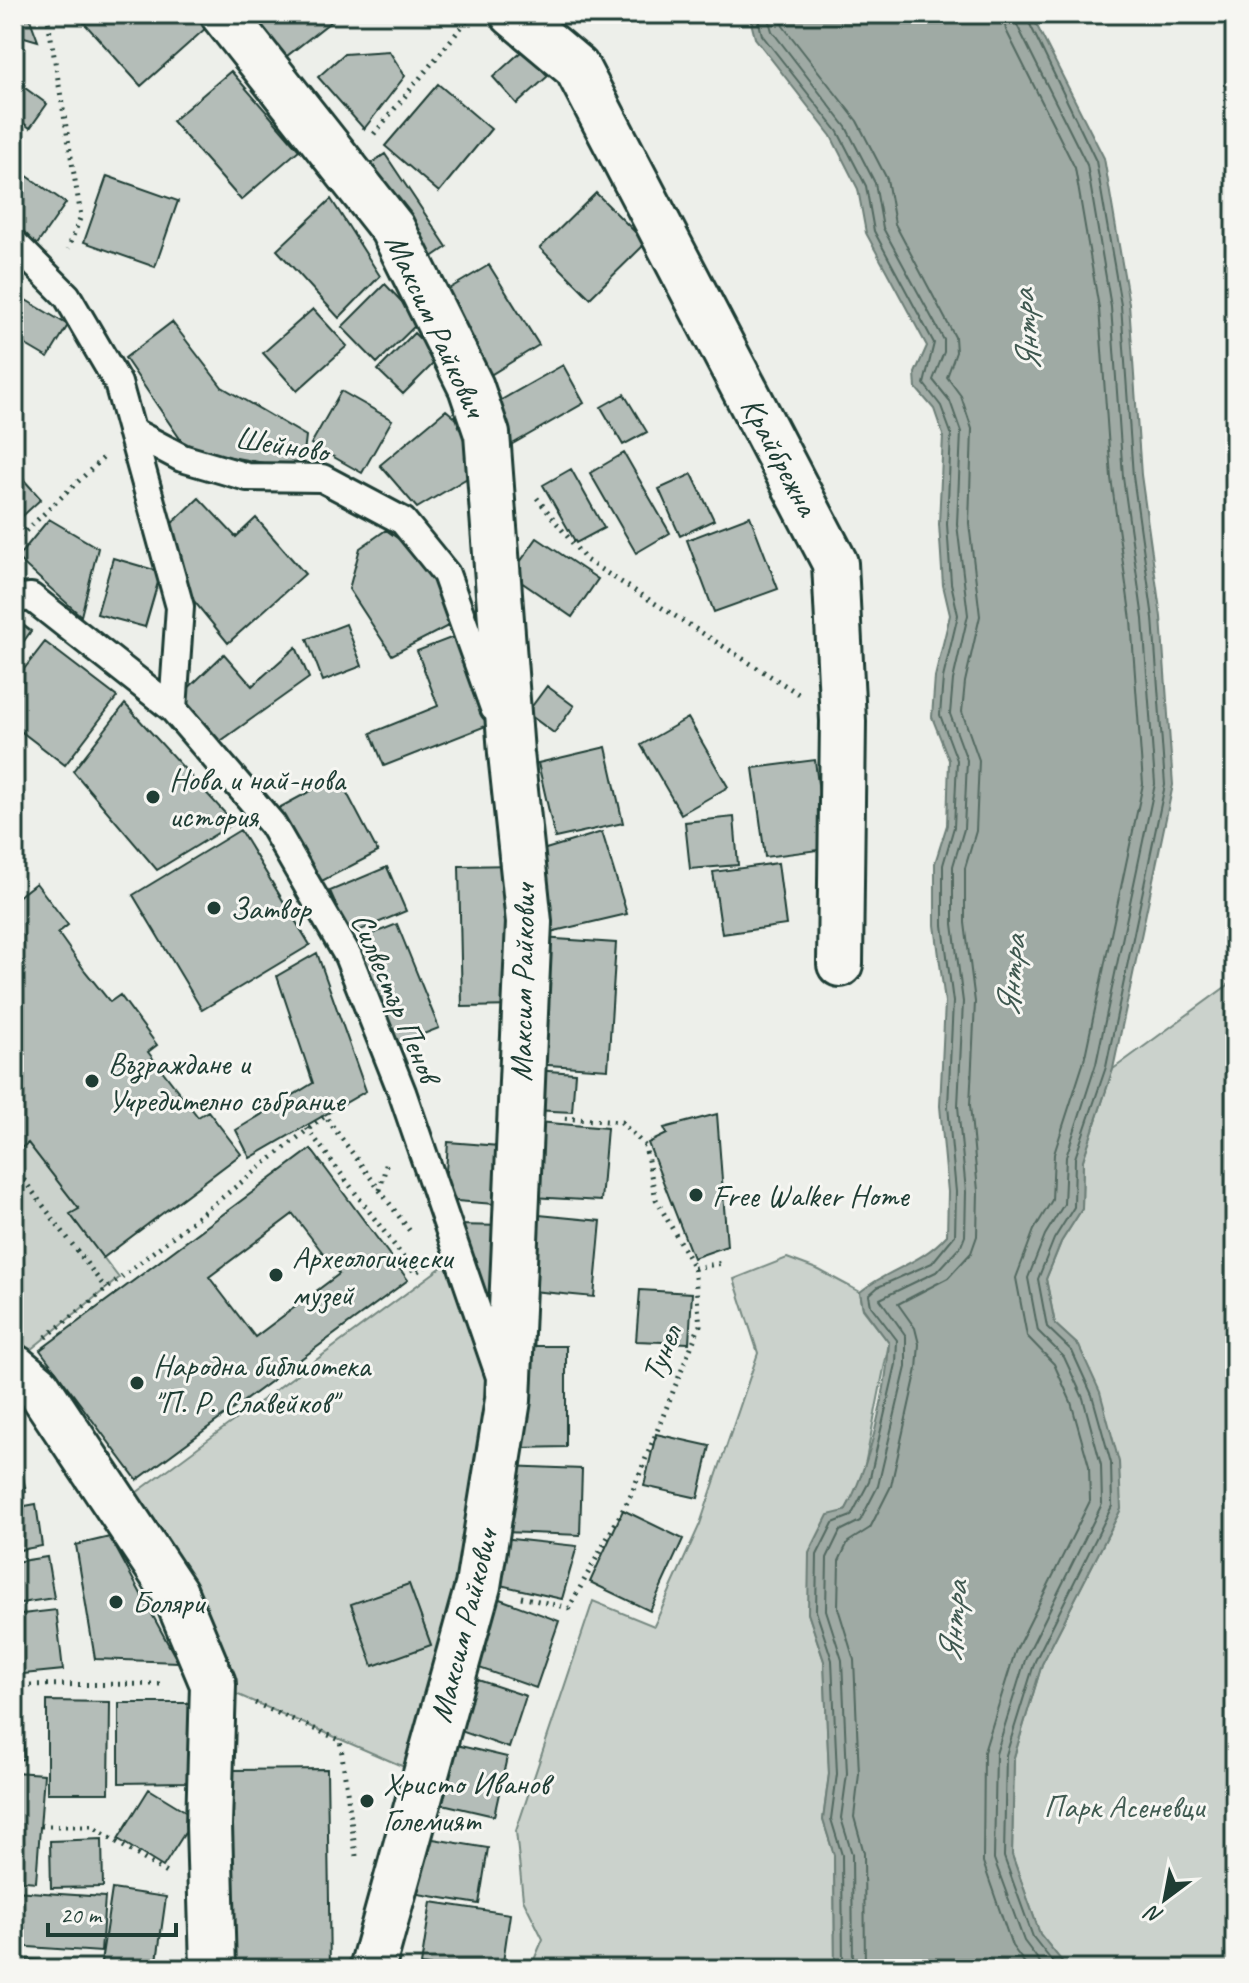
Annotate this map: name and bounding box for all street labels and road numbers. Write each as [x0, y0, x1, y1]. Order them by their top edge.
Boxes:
street label: Максим Райкович [375, 227, 497, 427]
street label: Крайбрежна [731, 390, 829, 524]
street label: Шейново [232, 417, 335, 473]
street label: Максим Райкович [500, 880, 545, 1082]
street label: Силвестър Пенов [341, 906, 452, 1094]
street label: Тунел [632, 1317, 692, 1387]
street label: Максим Райкович [420, 1522, 508, 1727]

